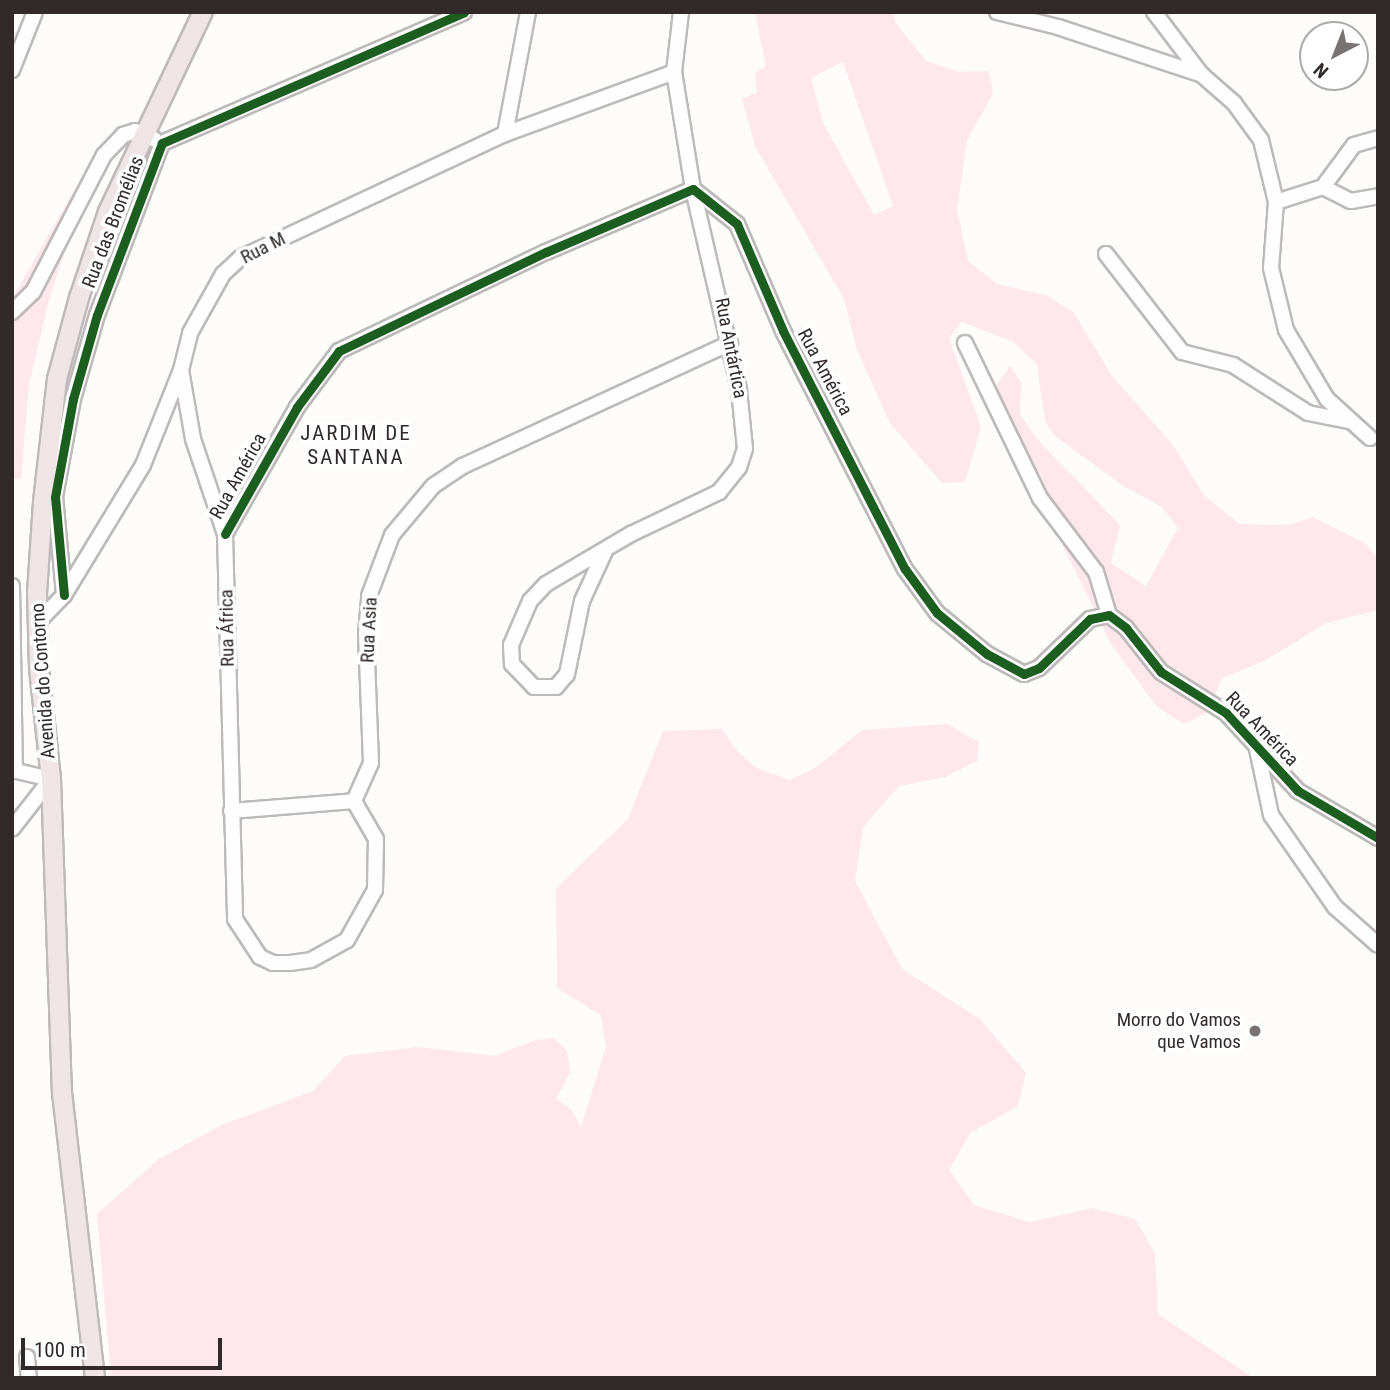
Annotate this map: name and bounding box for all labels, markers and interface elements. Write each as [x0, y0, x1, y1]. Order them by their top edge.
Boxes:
north arrow [1299, 21, 1369, 91]
text: N [1309, 58, 1333, 83]
street label: Rua das Bromélias [77, 153, 149, 291]
street label: Rua M [237, 227, 289, 269]
street label: Rua Antártica [710, 296, 752, 400]
street label: Rua América [793, 325, 857, 419]
district label: JARDIM DE SANTANA [301, 420, 411, 470]
street label: Rua América [205, 429, 271, 523]
street label: Rua África [215, 589, 239, 667]
street label: Rua Asia [356, 597, 382, 663]
street label: Avenida do Contorno [26, 602, 60, 760]
street label: Rua América [1221, 687, 1303, 771]
place label: Morro do Vamos que Vamos [1117, 1009, 1241, 1053]
marker: Morro do Vamos que Vamos [1247, 1023, 1263, 1039]
scale bar [24, 1324, 226, 1368]
text: 100 m [34, 1338, 86, 1362]

